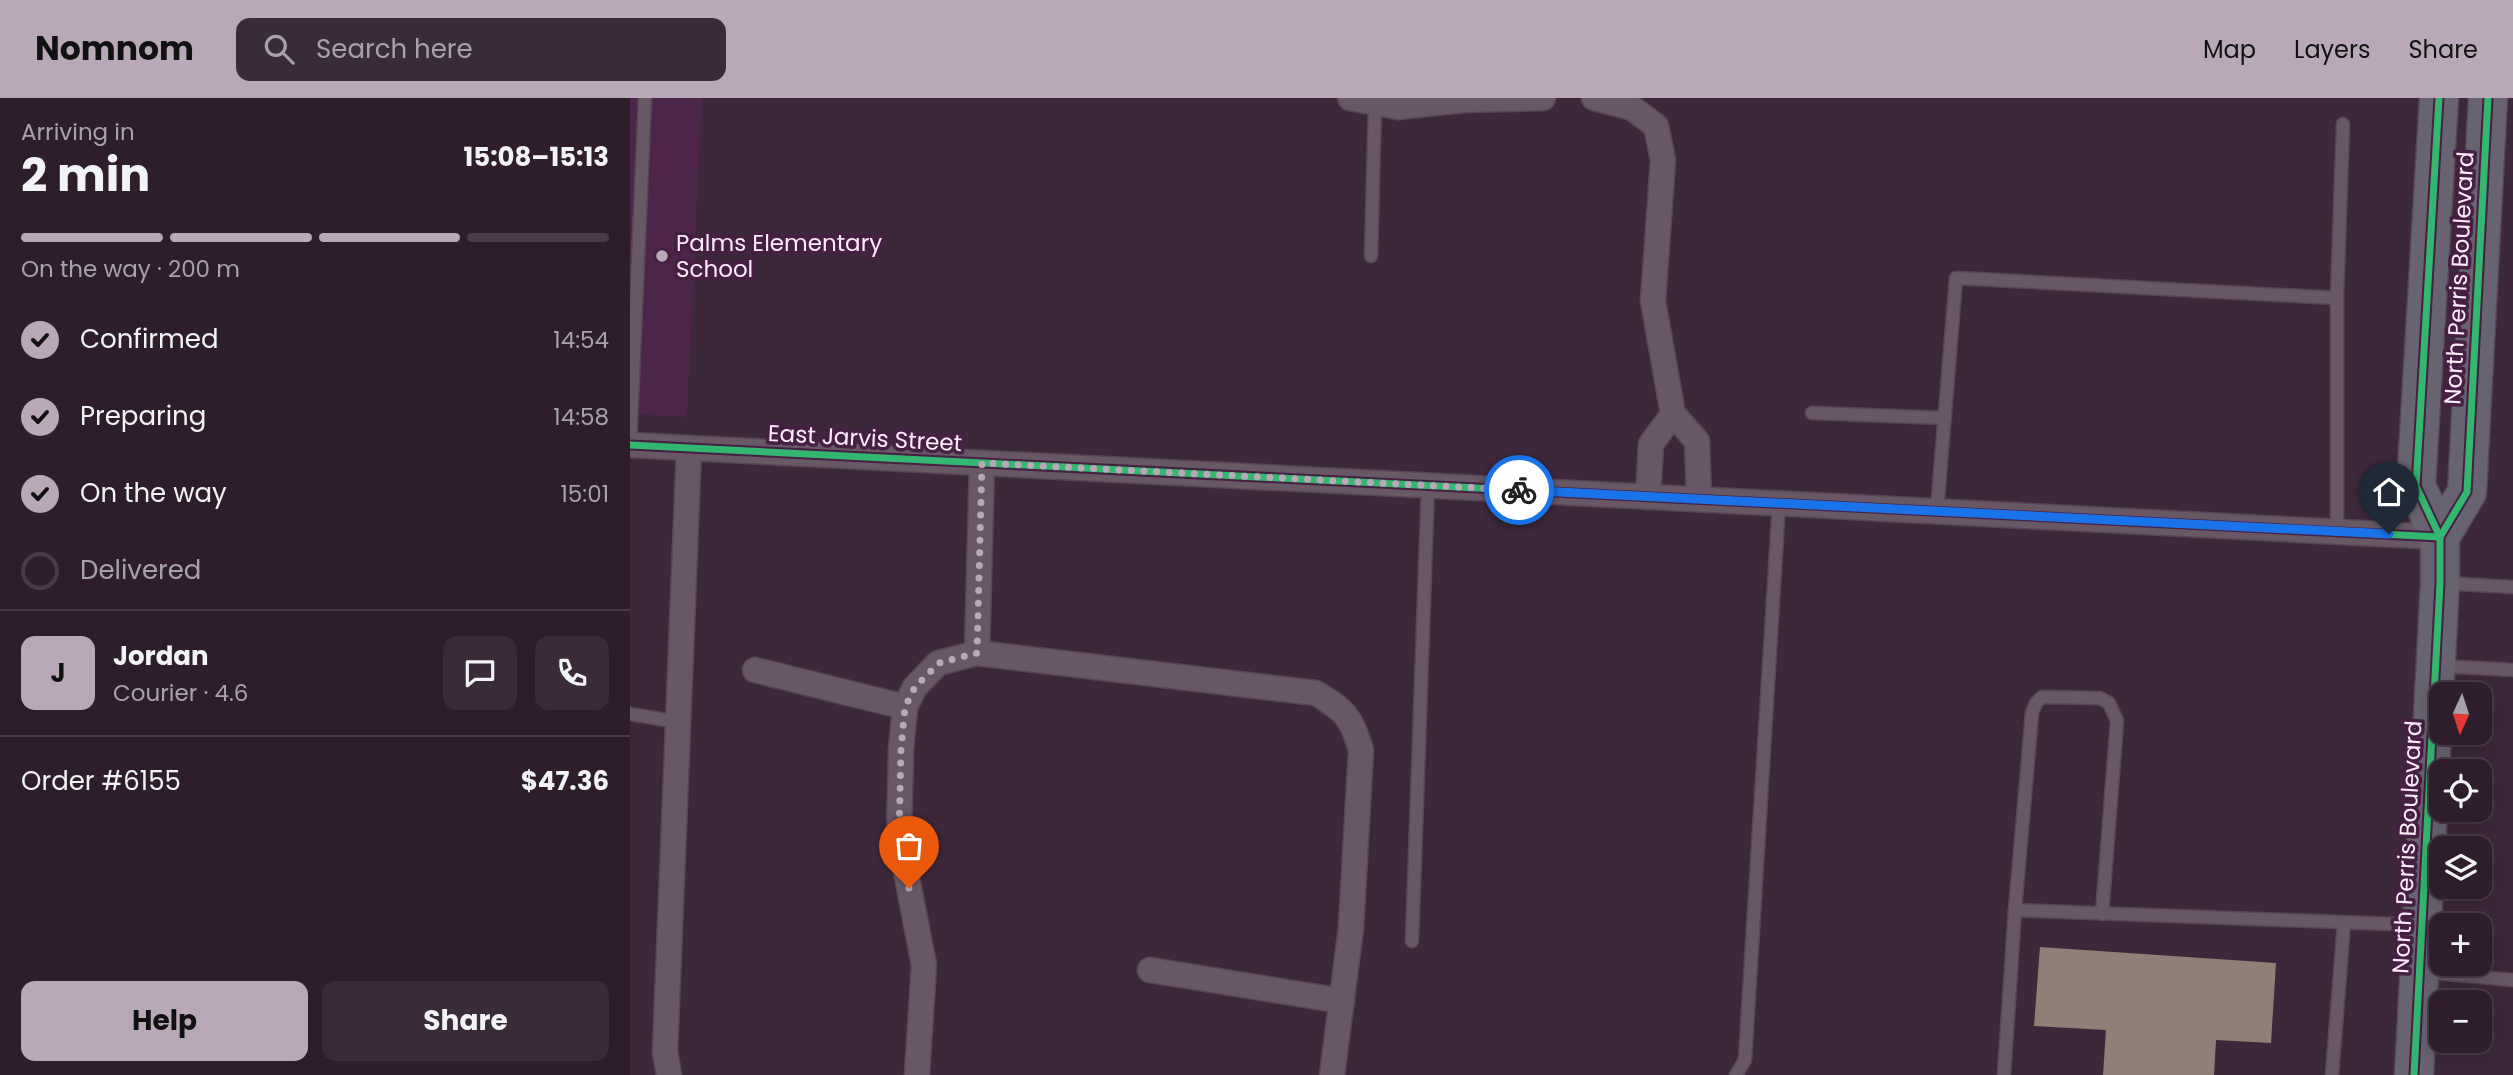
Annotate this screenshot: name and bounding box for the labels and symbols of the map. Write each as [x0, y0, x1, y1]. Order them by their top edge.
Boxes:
street label: North Perris Boulevard [2436, 151, 2482, 405]
place label: Palms Elementary School [676, 227, 882, 285]
marker: Palms Elementary School [654, 248, 670, 264]
street label: East Jarvis Street [767, 417, 963, 459]
courier [1484, 455, 1554, 525]
pin [2359, 462, 2419, 534]
north arrow [2429, 682, 2492, 746]
street label: North Perris Boulevard [2384, 720, 2430, 974]
pin [879, 816, 939, 888]

